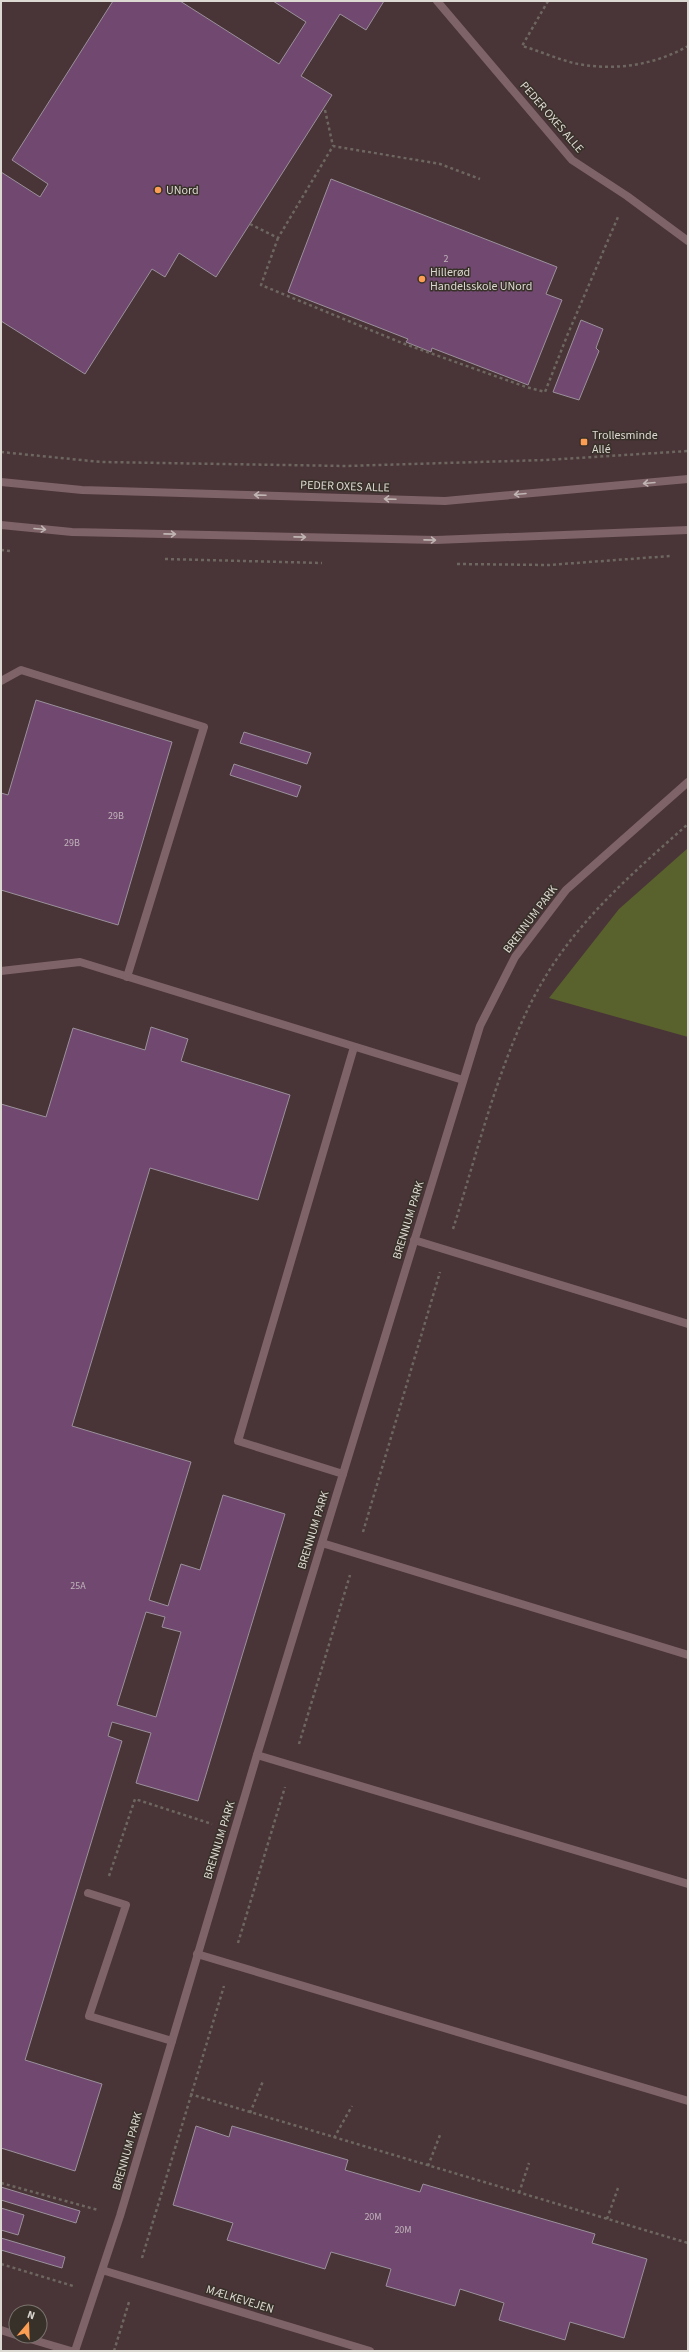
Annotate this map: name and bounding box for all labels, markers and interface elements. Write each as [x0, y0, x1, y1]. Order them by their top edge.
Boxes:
street label: PEDER OXES ALLE [516, 78, 587, 157]
place label: UNord [166, 182, 199, 199]
marker: UNord [153, 185, 163, 195]
house number: 2 [444, 252, 449, 266]
place label: Hillerød Handelsskole UNord [430, 264, 533, 295]
marker: Hillerød Handelsskole UNord [417, 274, 427, 284]
place label: Trollesminde Allé [592, 427, 658, 458]
marker: Trollesminde Allé [579, 437, 589, 447]
street label: PEDER OXES ALLE [300, 476, 390, 497]
one-way arrow [643, 479, 656, 486]
one-way arrow [514, 490, 527, 498]
one-way arrow [254, 491, 267, 499]
one-way arrow [384, 495, 397, 503]
one-way arrow [33, 525, 46, 532]
one-way arrow [163, 530, 176, 538]
one-way arrow [293, 533, 306, 541]
one-way arrow [423, 536, 436, 544]
house number: 29B [108, 809, 124, 823]
house number: 29B [64, 836, 80, 850]
street label: BRENNUM PARK [499, 882, 562, 957]
street label: BRENNUM PARK [388, 1179, 428, 1261]
street label: BRENNUM PARK [293, 1489, 333, 1571]
house number: 25A [70, 1579, 86, 1593]
street label: BRENNUM PARK [199, 1799, 239, 1881]
street label: BRENNUM PARK [108, 2110, 147, 2192]
house number: 20M [364, 2210, 382, 2224]
house number: 20M [394, 2223, 412, 2237]
street label: MÆLKEVEJEN [204, 2281, 276, 2318]
north arrow [8, 2304, 48, 2344]
text: N [25, 2307, 37, 2323]

